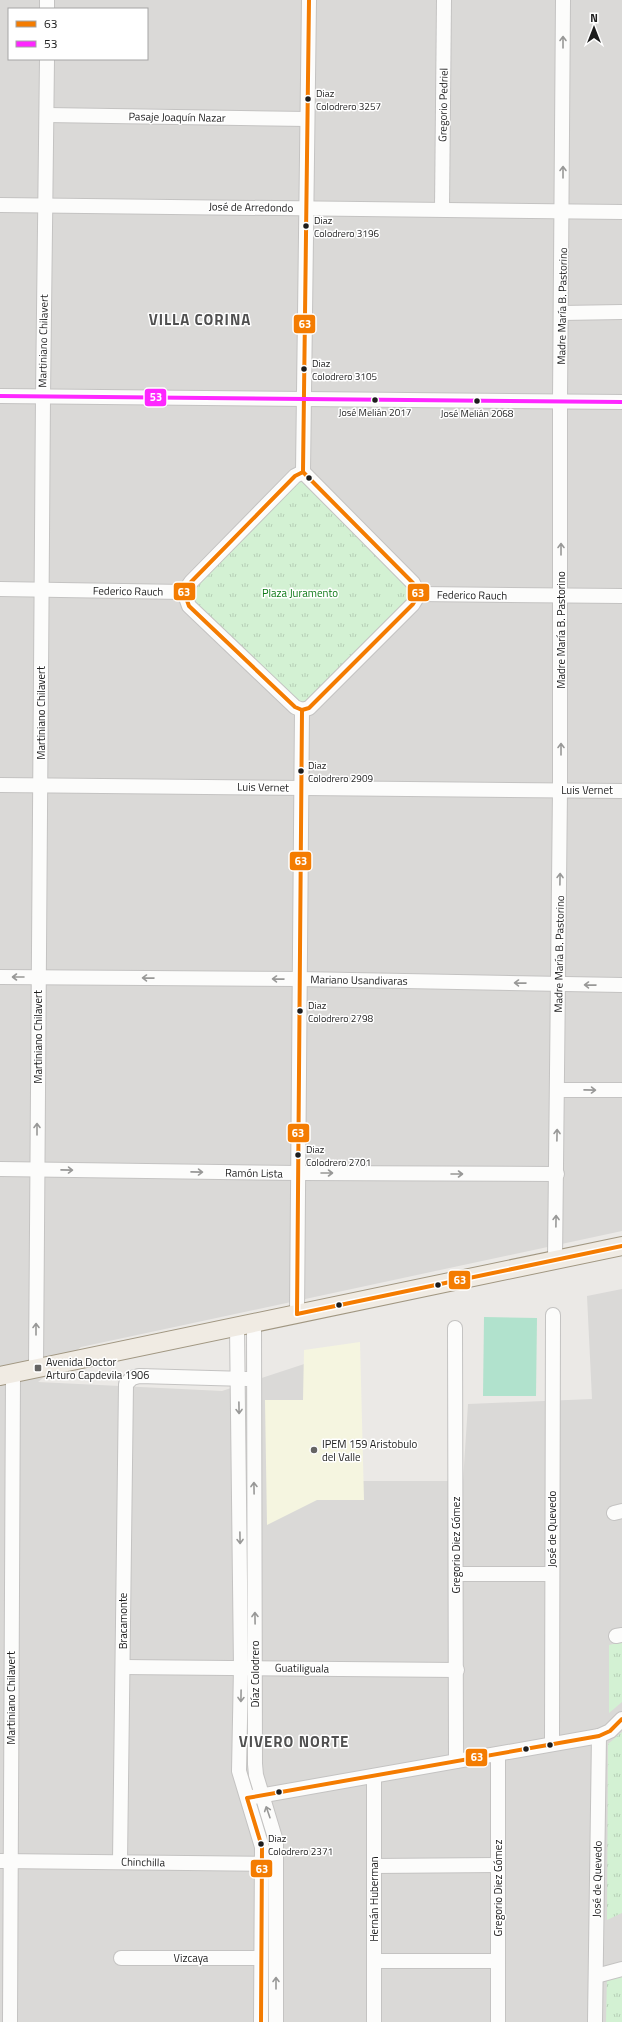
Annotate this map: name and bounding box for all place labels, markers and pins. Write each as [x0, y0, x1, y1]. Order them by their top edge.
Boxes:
place label: Diaz Colodrero 3257 [316, 86, 381, 114]
marker: Diaz Colodrero 3257 [303, 94, 313, 104]
place label: Diaz Colodrero 3196 [314, 213, 380, 241]
marker: Diaz Colodrero 3196 [301, 221, 311, 231]
place label: Diaz Colodrero 3105 [312, 356, 378, 384]
marker: Diaz Colodrero 3105 [299, 364, 309, 374]
marker: José Melián 2017 [370, 395, 380, 405]
marker: José Melián 2068 [472, 396, 482, 406]
place label: José Melián 2017 [339, 405, 411, 420]
place label: José Melián 2068 [441, 406, 514, 421]
unlabelled marker [304, 473, 314, 483]
place label: Diaz Colodrero 2909 [308, 758, 374, 786]
marker: Diaz Colodrero 2909 [296, 766, 306, 776]
place label: Diaz Colodrero 2798 [308, 998, 374, 1026]
marker: Diaz Colodrero 2798 [295, 1006, 305, 1016]
place label: Diaz Colodrero 2701 [306, 1142, 371, 1170]
marker: Diaz Colodrero 2701 [293, 1150, 303, 1160]
unlabelled marker [433, 1280, 443, 1290]
unlabelled marker [334, 1300, 344, 1310]
place label: Avenida Doctor Arturo Capdevila 1906 [46, 1354, 149, 1383]
marker: Avenida Doctor Arturo Capdevila 1906 [33, 1363, 43, 1373]
place label: IPEM 159 Aristobulo del Valle [322, 1436, 418, 1465]
marker: IPEM 159 Aristobulo del Valle [309, 1445, 319, 1455]
unlabelled marker [545, 1740, 555, 1750]
unlabelled marker [521, 1744, 531, 1754]
unlabelled marker [274, 1787, 284, 1797]
place label: Diaz Colodrero 2371 [268, 1831, 333, 1859]
marker: Diaz Colodrero 2371 [256, 1839, 266, 1849]

